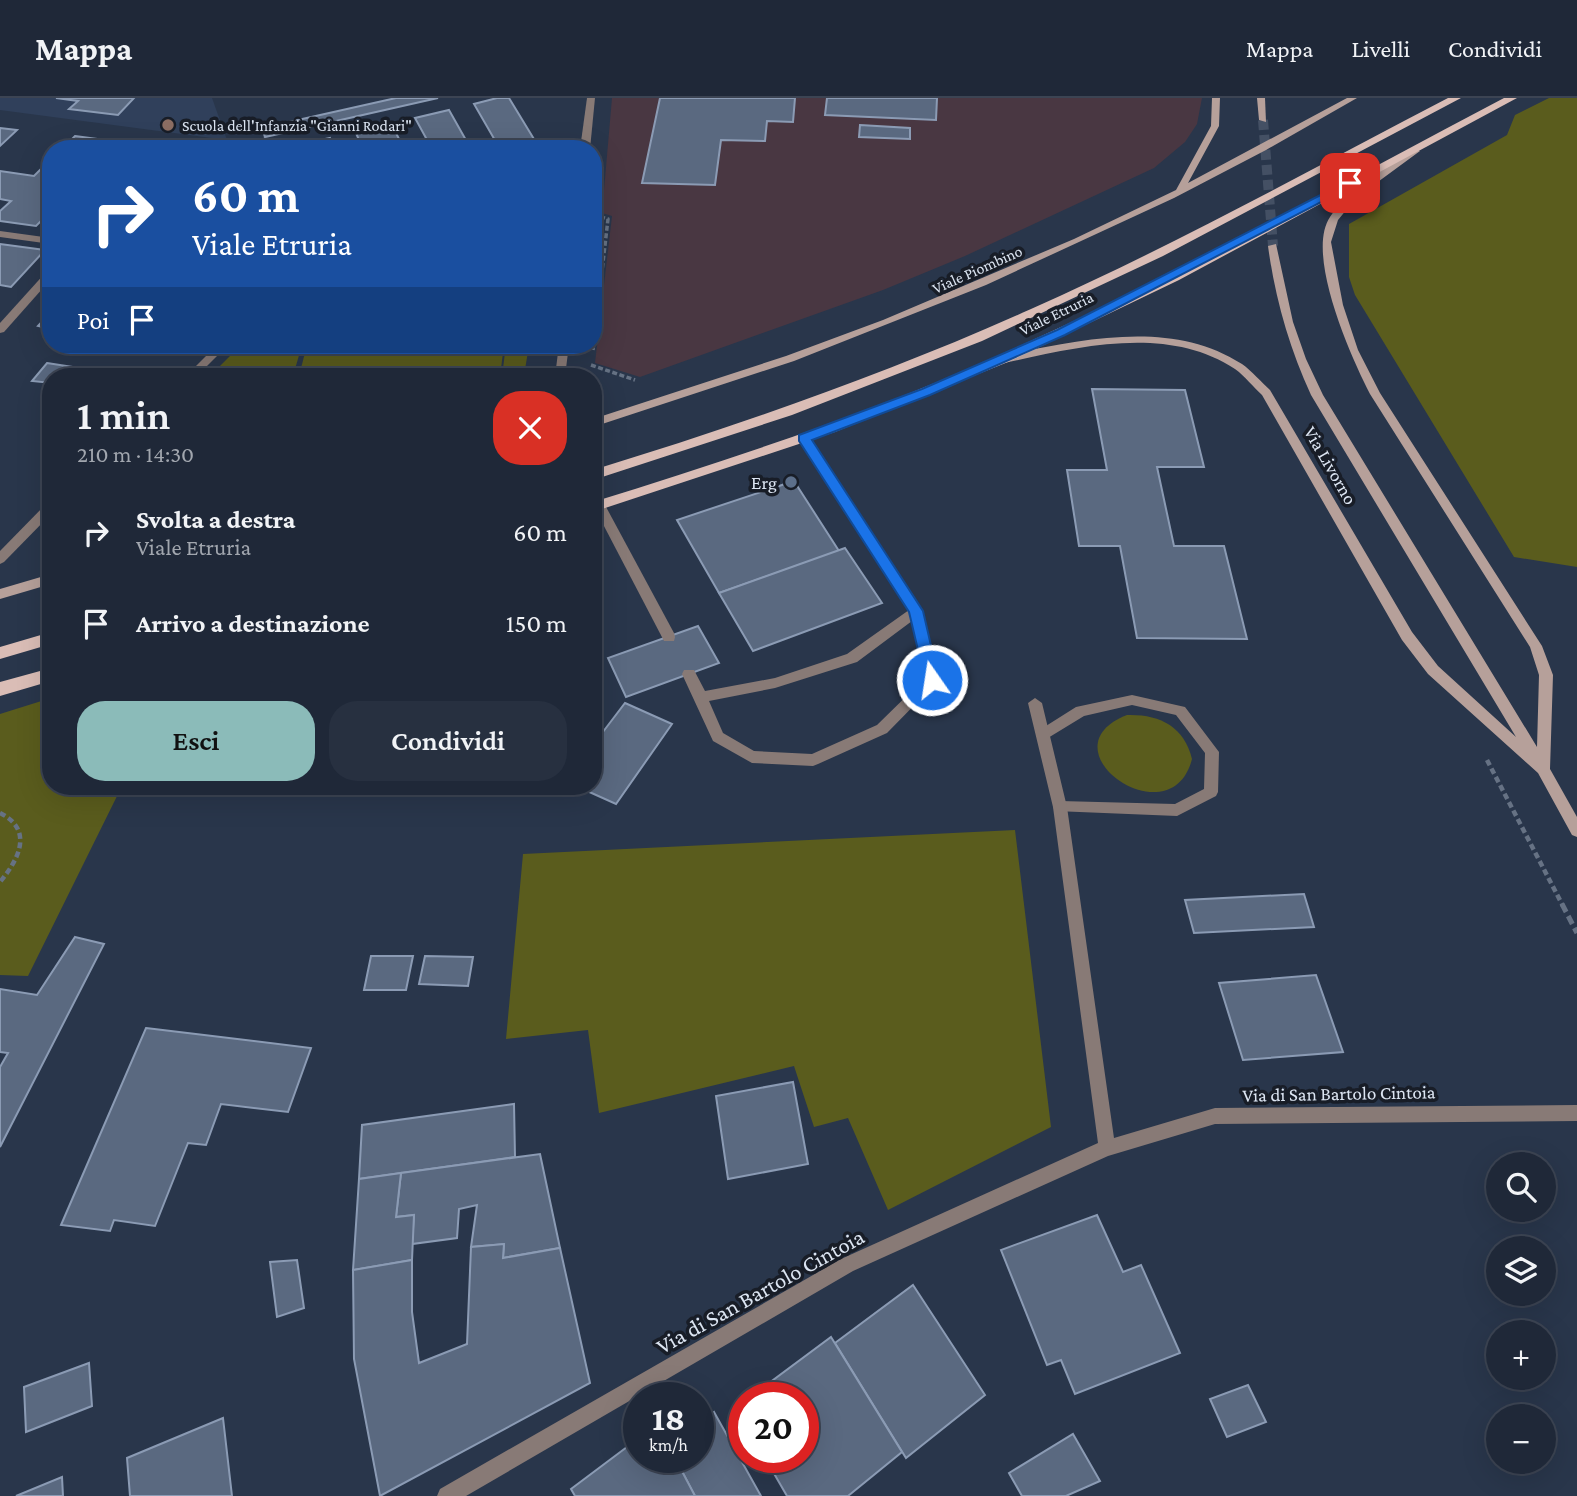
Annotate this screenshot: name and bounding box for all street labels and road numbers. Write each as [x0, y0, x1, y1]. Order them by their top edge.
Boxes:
street label: Viale Piombino [930, 242, 1025, 297]
street label: Viale Etruria [1017, 288, 1096, 339]
street label: Via Livorno [1300, 422, 1361, 508]
street label: Via di San Bartolo Cintoia [1242, 1081, 1436, 1106]
street label: Via di San Bartolo Cintoia [651, 1223, 869, 1359]

